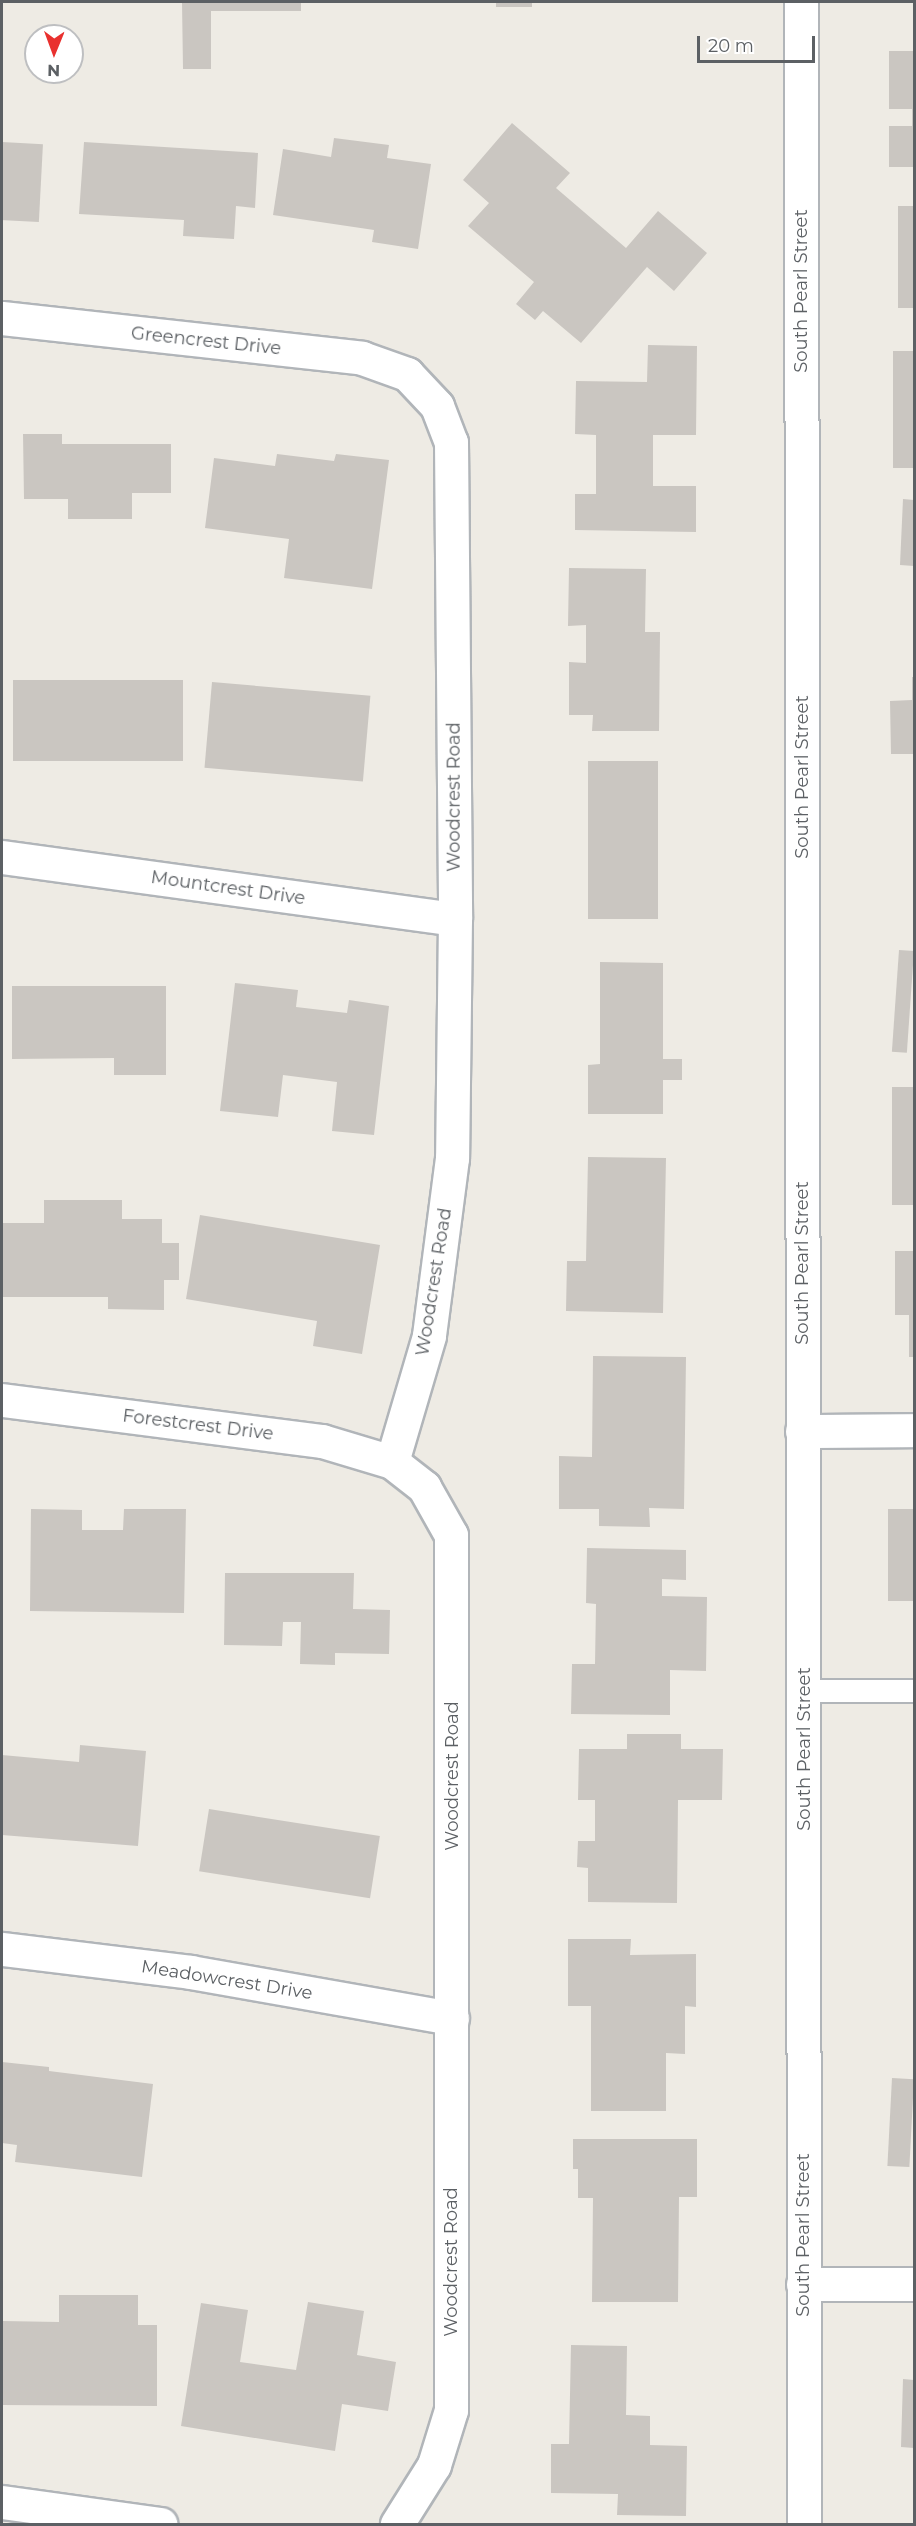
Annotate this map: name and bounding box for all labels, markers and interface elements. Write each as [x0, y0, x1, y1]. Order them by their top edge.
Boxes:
north arrow [24, 24, 84, 84]
scale bar [700, 24, 818, 62]
text: 20 m [708, 35, 754, 57]
text: N [47, 61, 60, 80]
street label: South Pearl Street [790, 209, 812, 373]
street label: Greencrest Drive [130, 322, 282, 360]
street label: South Pearl Street [791, 695, 813, 859]
street label: Woodcrest Road [443, 722, 465, 872]
street label: Mountcrest Drive [149, 866, 307, 910]
street label: South Pearl Street [791, 1181, 813, 1345]
street label: Woodcrest Road [412, 1206, 456, 1358]
street label: Forestcrest Drive [121, 1405, 275, 1445]
street label: South Pearl Street [793, 1667, 815, 1831]
street label: Woodcrest Road [441, 1701, 463, 1851]
street label: Meadowcrest Drive [140, 1956, 314, 2004]
street label: South Pearl Street [792, 2153, 814, 2317]
street label: Woodcrest Road [440, 2187, 462, 2337]

